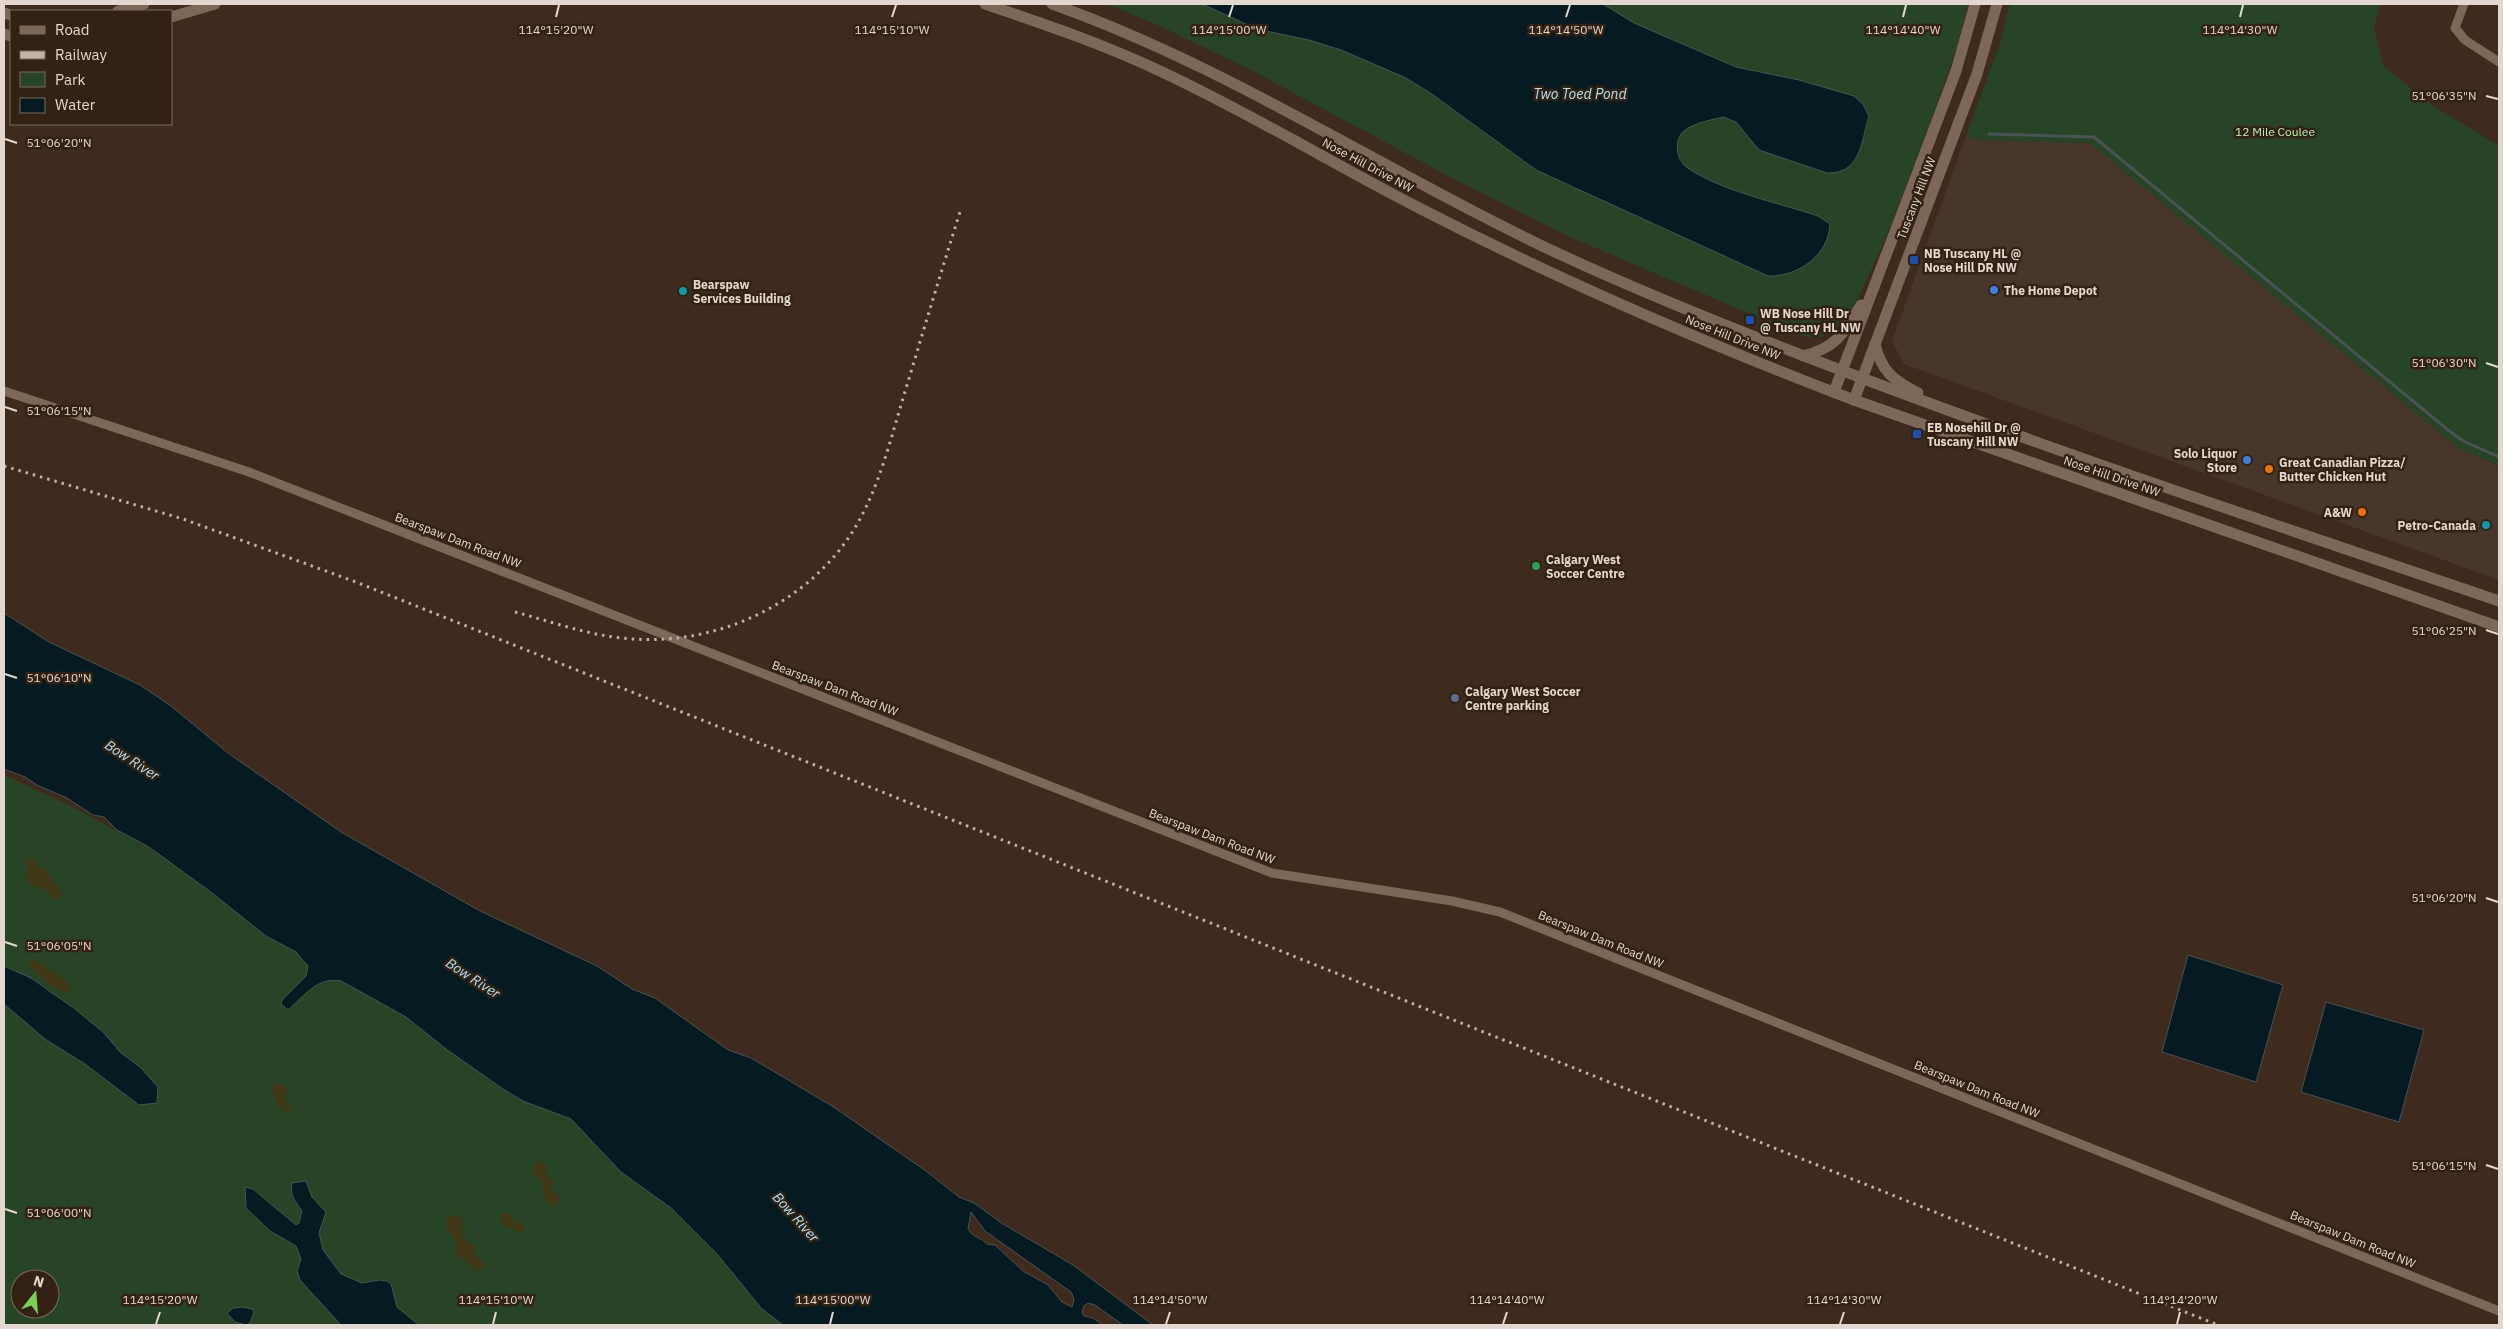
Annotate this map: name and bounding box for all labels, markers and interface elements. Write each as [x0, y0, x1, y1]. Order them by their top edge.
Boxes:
legend [10, 10, 172, 125]
text: Road [55, 20, 90, 39]
text: 114°15'20"W [519, 22, 594, 37]
text: 114°15'10"W [855, 22, 930, 37]
text: 114°15'00"W [1192, 22, 1267, 37]
text: 114°14'50"W [1529, 22, 1604, 37]
text: 114°14'40"W [1866, 22, 1941, 37]
text: 114°14'30"W [2203, 22, 2278, 37]
text: Railway [55, 45, 108, 64]
text: Park [55, 70, 85, 89]
water label: Two Toed Pond [1533, 85, 1628, 103]
text: 51°06'35"N [2411, 88, 2477, 103]
text: Water [55, 95, 96, 114]
park label: 12 Mile Coulee [2235, 124, 2315, 139]
text: 51°06'20"N [26, 135, 92, 150]
street label: Nose Hill Drive NW [1320, 135, 1416, 195]
street label: Tuscany Hill NW [1893, 154, 1939, 241]
place label: NB Tuscany HL @ Nose Hill DR NW [1924, 246, 2021, 275]
marker: NB Tuscany HL @ Nose Hill DR NW [1908, 254, 1920, 266]
place label: Bearspaw Services Building [693, 277, 791, 306]
place label: The Home Depot [2004, 283, 2098, 298]
marker: The Home Depot [1988, 284, 2000, 296]
marker: Bearspaw Services Building [677, 285, 689, 297]
place label: WB Nose Hill Dr @ Tuscany HL NW [1760, 306, 1861, 335]
street label: Nose Hill Drive NW [1683, 311, 1783, 363]
marker: WB Nose Hill Dr @ Tuscany HL NW [1744, 314, 1756, 326]
text: 51°06'30"N [2411, 355, 2477, 370]
text: 51°06'15"N [26, 403, 92, 418]
place label: EB Nosehill Dr @ Tuscany Hill NW [1927, 420, 2021, 449]
marker: EB Nosehill Dr @ Tuscany Hill NW [1911, 428, 1923, 440]
place label: Solo Liquor Store [2174, 446, 2237, 475]
street label: Nose Hill Drive NW [2062, 452, 2163, 500]
marker: Solo Liquor Store [2241, 454, 2253, 466]
place label: Great Canadian Pizza/ Butter Chicken Hut [2279, 455, 2406, 484]
marker: Great Canadian Pizza/ Butter Chicken Hut [2263, 463, 2275, 475]
place label: A&W [2324, 505, 2352, 520]
marker: A&W [2356, 506, 2368, 518]
street label: Bearspaw Dam Road NW [393, 509, 523, 571]
place label: Petro-Canada [2398, 518, 2476, 533]
marker: Petro-Canada [2480, 519, 2492, 531]
place label: Calgary West Soccer Centre [1546, 552, 1625, 581]
marker: Calgary West Soccer Centre [1530, 560, 1542, 572]
text: 51°06'25"N [2411, 623, 2477, 638]
street label: Bearspaw Dam Road NW [770, 657, 900, 719]
text: 51°06'10"N [26, 670, 92, 685]
place label: Calgary West Soccer Centre parking [1465, 684, 1581, 713]
marker: Calgary West Soccer Centre parking [1449, 692, 1461, 704]
water label: Bow River [101, 736, 163, 785]
street label: Bearspaw Dam Road NW [1147, 805, 1277, 867]
text: 51°06'20"N [2411, 890, 2477, 905]
street label: Bearspaw Dam Road NW [1536, 907, 1666, 971]
text: 51°06'05"N [26, 938, 92, 953]
water label: Bow River [442, 954, 504, 1003]
street label: Bearspaw Dam Road NW [1912, 1057, 2042, 1121]
text: 51°06'15"N [2411, 1158, 2477, 1173]
water label: Bow River [769, 1188, 824, 1246]
text: 51°06'00"N [26, 1205, 92, 1220]
street label: Bearspaw Dam Road NW [2288, 1207, 2418, 1271]
north arrow [10, 1269, 60, 1319]
text: N [31, 1271, 46, 1292]
text: 114°15'20"W [123, 1292, 198, 1307]
text: 114°15'10"W [459, 1292, 534, 1307]
text: 114°15'00"W [796, 1292, 871, 1307]
text: 114°14'50"W [1133, 1292, 1208, 1307]
text: 114°14'40"W [1470, 1292, 1545, 1307]
text: 114°14'30"W [1807, 1292, 1882, 1307]
text: 114°14'20"W [2143, 1292, 2218, 1307]

